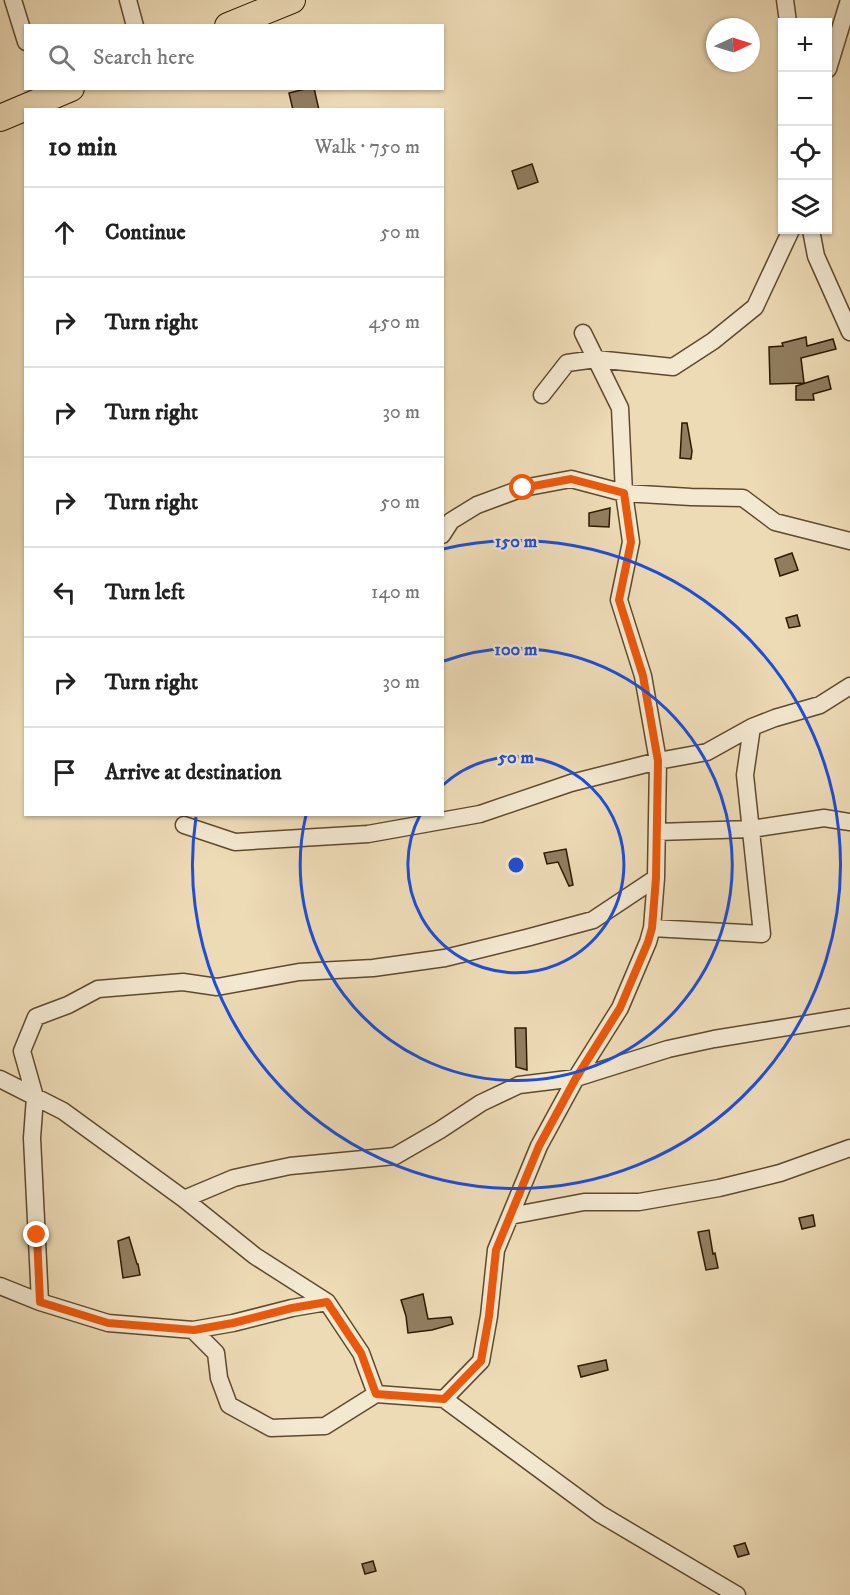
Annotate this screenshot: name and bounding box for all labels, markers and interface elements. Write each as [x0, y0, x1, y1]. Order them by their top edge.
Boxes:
north arrow [706, 18, 760, 72]
map controls [778, 18, 832, 234]
button: + [778, 18, 832, 72]
search box [24, 24, 444, 90]
icon: search [45, 41, 78, 74]
text: Search here [93, 44, 195, 71]
button: − [778, 72, 832, 126]
button: locate [778, 126, 832, 180]
text: 10 min [48, 131, 117, 164]
text: Walk · 750 m [315, 135, 420, 160]
button: layers [778, 180, 832, 234]
icon: ahead [48, 216, 81, 249]
text: Continue [105, 219, 186, 246]
text: 50 m [380, 220, 420, 245]
icon: right [48, 306, 81, 339]
text: Turn right [105, 309, 198, 336]
text: 450 m [369, 310, 420, 335]
icon: right [48, 396, 81, 429]
text: Turn right [105, 399, 198, 426]
text: 30 m [382, 400, 420, 425]
route start [509, 474, 535, 500]
icon: right [48, 486, 81, 519]
text: Turn right [105, 489, 198, 516]
text: 50 m [380, 490, 420, 515]
text: 150 m [495, 531, 538, 553]
icon: left [48, 576, 81, 609]
text: Turn left [105, 579, 185, 606]
text: 140 m [371, 580, 420, 605]
text: 100 m [494, 639, 538, 661]
icon: right [48, 666, 81, 699]
text: Turn right [105, 669, 198, 696]
text: 30 m [382, 670, 420, 695]
text: 50 m [497, 747, 534, 769]
icon: arrive [48, 756, 81, 789]
text: Arrive at destination [105, 759, 282, 786]
centre of rings [506, 855, 526, 875]
route end [23, 1221, 49, 1247]

